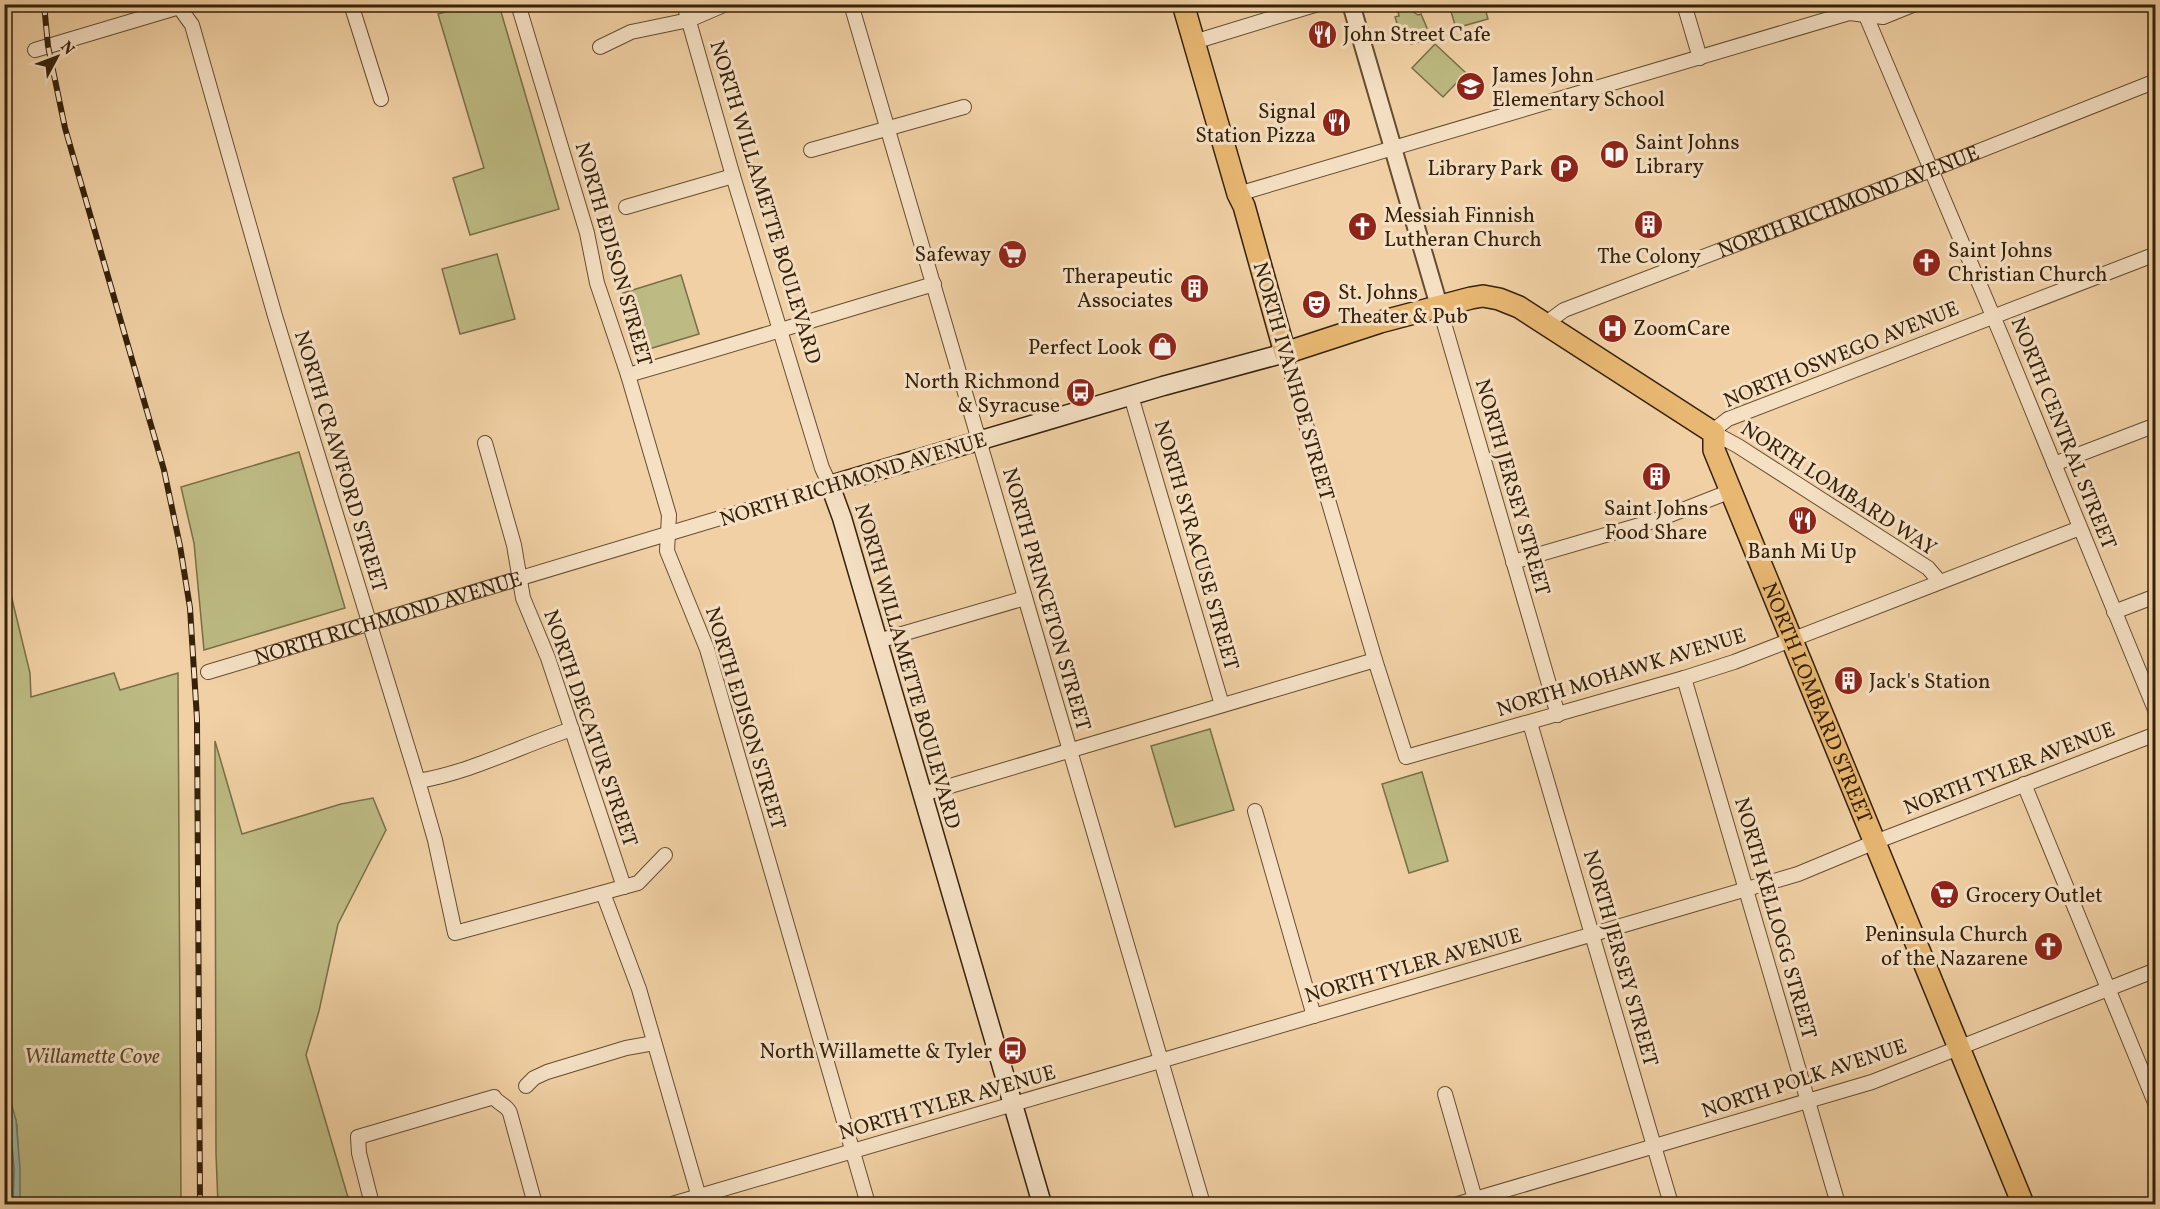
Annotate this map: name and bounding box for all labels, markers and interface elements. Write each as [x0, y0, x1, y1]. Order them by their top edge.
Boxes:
restaurant icon: John Street Cafe [1306, 18, 1338, 50]
place label: John Street Cafe [1343, 21, 1491, 50]
north arrow [27, 27, 87, 87]
text: N [55, 37, 79, 60]
street label: NORTH WILLAMETTE BOULEVARD [701, 37, 828, 368]
place label: James John Elementary School [1492, 62, 1665, 115]
school or university icon: James John Elementary School [1455, 71, 1487, 103]
place label: Signal Station Pizza [1195, 98, 1316, 151]
restaurant icon: Signal Station Pizza [1321, 107, 1353, 139]
place label: Saint Johns Library [1635, 129, 1739, 182]
library icon: Saint Johns Library [1598, 138, 1630, 170]
street label: NORTH EDISON STREET [567, 139, 658, 370]
street label: NORTH RICHMOND AVENUE [1714, 139, 1984, 266]
parking icon: Library Park [1548, 152, 1580, 184]
place label: Library Park [1428, 155, 1544, 184]
place label: Messiah Finnish Lutheran Church [1384, 202, 1542, 255]
building icon: The Colony [1633, 209, 1665, 241]
church icon: Messiah Finnish Lutheran Church [1347, 211, 1379, 243]
place label: Saint Johns Christian Church [1948, 237, 2107, 290]
supermarket icon: Safeway [996, 238, 1028, 270]
place label: Safeway [915, 241, 992, 270]
place label: The Colony [1597, 243, 1701, 272]
church icon: Saint Johns Christian Church [1911, 246, 1943, 278]
street label: NORTH IVANHOE STREET [1245, 259, 1341, 504]
place label: Therapeutic Associates [1062, 263, 1173, 316]
building icon: Therapeutic Associates [1178, 272, 1210, 304]
place label: St. Johns Theater & Pub [1338, 279, 1468, 332]
theatre icon: St. Johns Theater & Pub [1301, 288, 1333, 320]
street label: NORTH OSWEGO AVENUE [1719, 295, 1964, 416]
hospital icon: ZoomCare [1596, 312, 1628, 344]
street label: NORTH CENTRAL STREET [2003, 313, 2123, 554]
place label: ZoomCare [1633, 315, 1730, 344]
street label: NORTH CRAWFORD STREET [286, 327, 393, 596]
shop icon: Perfect Look [1147, 331, 1179, 363]
place label: Perfect Look [1028, 334, 1143, 363]
place label: North Richmond & Syracuse [904, 368, 1060, 421]
street label: NORTH JERSEY STREET [1467, 376, 1556, 599]
bus stop icon: North Richmond & Syracuse [1065, 377, 1097, 409]
street label: NORTH LOMBARD WAY [1735, 415, 1942, 564]
street label: NORTH SYRACUSE STREET [1146, 417, 1245, 674]
street label: NORTH RICHMOND AVENUE [716, 426, 991, 535]
building icon: Saint Johns Food Share [1640, 461, 1672, 493]
street label: NORTH PRINCETON STREET [994, 465, 1097, 734]
place label: Saint Johns Food Share [1604, 495, 1708, 548]
street label: NORTH WILLAMETTE BOULEVARD [846, 500, 967, 832]
restaurant icon: Banh Mi Up [1786, 504, 1818, 536]
place label: Banh Mi Up [1747, 538, 1857, 567]
street label: NORTH RICHMOND AVENUE [251, 565, 526, 673]
street label: NORTH LOMBARD STREET [1754, 579, 1878, 828]
street label: NORTH EDISON STREET [697, 603, 792, 833]
street label: NORTH DECATUR STREET [535, 606, 644, 851]
street label: NORTH MOHAWK AVENUE [1493, 622, 1750, 725]
building icon: Jack's Station [1832, 665, 1864, 697]
place label: Jack's Station [1869, 668, 1991, 697]
street label: NORTH TYLER AVENUE [1900, 716, 2120, 823]
street label: NORTH KELLOGG STREET [1726, 794, 1823, 1043]
street label: NORTH JERSEY STREET [1575, 847, 1664, 1070]
supermarket icon: Grocery Outlet [1929, 879, 1961, 911]
place label: Grocery Outlet [1966, 882, 2103, 911]
place label: Peninsula Church of the Nazarene [1865, 921, 2028, 974]
street label: NORTH TYLER AVENUE [1302, 922, 1525, 1011]
church icon: Peninsula Church of the Nazarene [2033, 930, 2065, 962]
street label: NORTH POLK AVENUE [1698, 1033, 1911, 1126]
bus stop icon: North Willamette & Tyler [997, 1035, 1029, 1067]
place label: North Willamette & Tyler [759, 1038, 992, 1067]
park label: Willamette Cove [24, 1043, 160, 1072]
street label: NORTH TYLER AVENUE [836, 1059, 1059, 1148]

